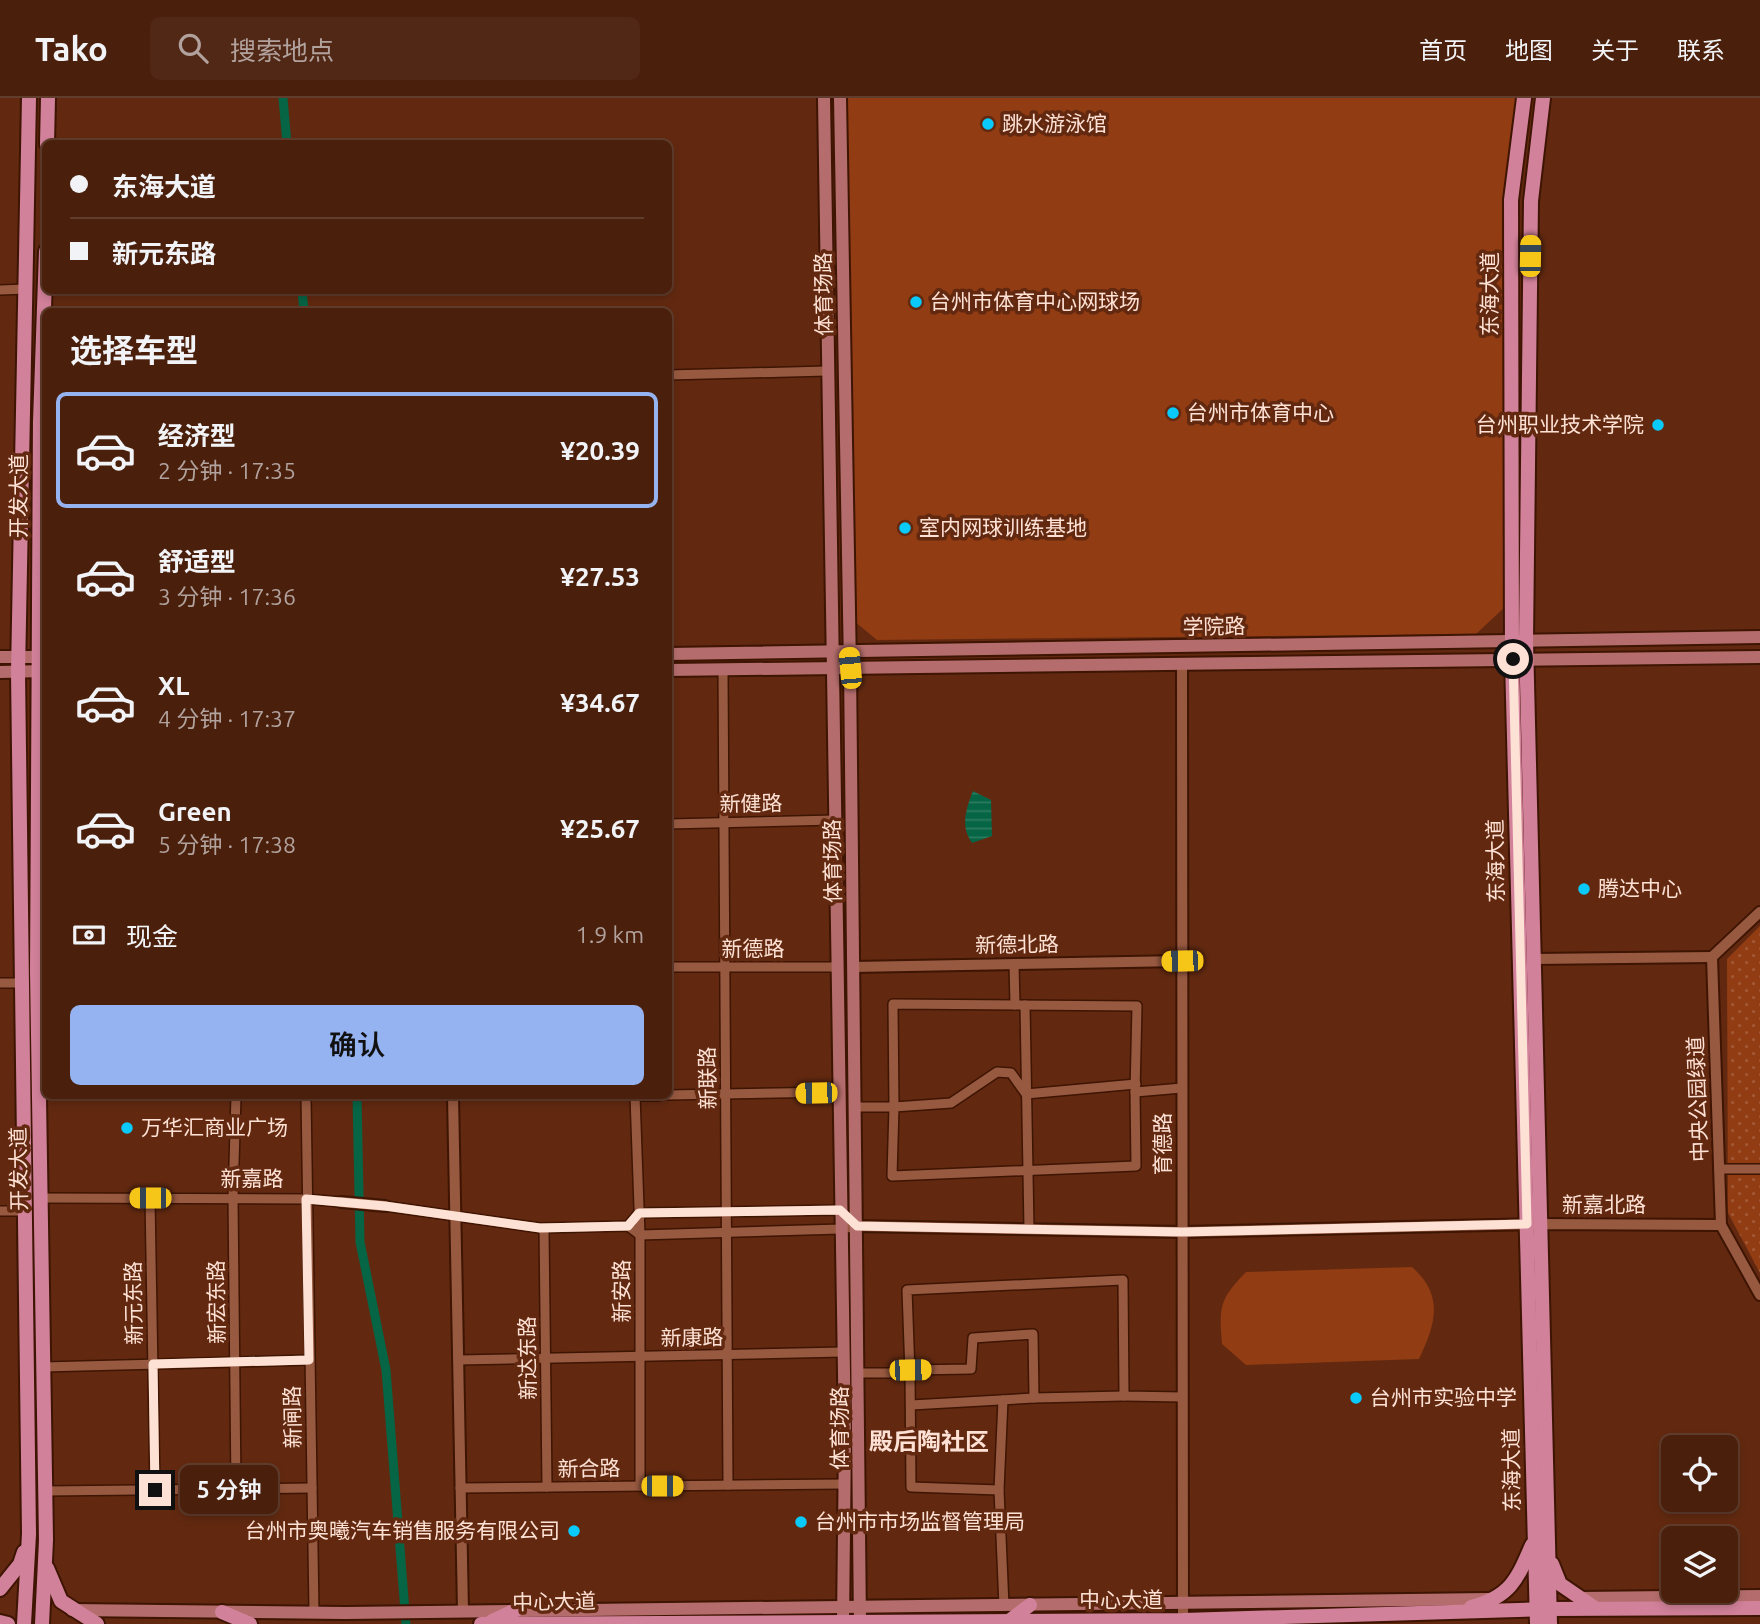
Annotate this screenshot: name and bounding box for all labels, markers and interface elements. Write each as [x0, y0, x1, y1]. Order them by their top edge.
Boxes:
search box [150, 17, 640, 80]
icon: search [174, 29, 212, 67]
text: Tako [35, 30, 108, 67]
text: 搜索地点 [230, 36, 334, 65]
text: 首页 [1419, 37, 1467, 64]
text: 地图 [1505, 37, 1553, 64]
text: 关于 [1591, 37, 1639, 64]
text: 联系 [1677, 37, 1725, 64]
place label: 跳水游泳馆 [1002, 111, 1107, 135]
marker: 跳水游泳馆 [980, 116, 996, 132]
text: 东海大道 [112, 172, 216, 201]
car [1520, 235, 1541, 277]
text: 新元东路 [112, 239, 216, 268]
street label: 体育场路 [810, 252, 836, 336]
street label: 东海大道 [1477, 252, 1501, 336]
place label: 台州市体育中心网球场 [930, 289, 1140, 313]
marker: 台州市体育中心网球场 [908, 294, 924, 310]
text: 选择车型 [70, 332, 198, 368]
place label: 台州市体育中心 [1187, 400, 1334, 424]
marker: 台州市体育中心 [1165, 405, 1181, 421]
place label: 台州职业技术学院 [1476, 412, 1644, 436]
marker: 台州职业技术学院 [1650, 417, 1666, 433]
icon: car [74, 419, 137, 482]
text: 经济型 [158, 421, 236, 450]
text: ¥20.39 [560, 436, 640, 465]
street label: 开发大道 [6, 454, 30, 538]
text: 2 分钟 · 17:35 [158, 458, 296, 483]
place label: 室内网球训练基地 [919, 515, 1087, 539]
marker: 室内网球训练基地 [897, 520, 913, 536]
icon: car [74, 545, 137, 608]
text: 舒适型 [158, 547, 236, 576]
text: ¥27.53 [560, 562, 640, 591]
text: 3 分钟 · 17:36 [158, 584, 296, 609]
street label: 学院路 [1182, 613, 1246, 639]
route start [1497, 643, 1529, 675]
car [838, 646, 863, 690]
icon: car [74, 671, 137, 734]
text: XL [158, 671, 189, 700]
text: ¥34.67 [560, 688, 640, 717]
text: 4 分钟 · 17:37 [158, 706, 296, 731]
street label: 新健路 [719, 790, 783, 816]
icon: car [74, 797, 137, 860]
text: Green [158, 797, 232, 826]
text: ¥25.67 [560, 814, 640, 843]
street label: 体育场路 [819, 819, 845, 903]
street label: 东海大道 [1482, 819, 1508, 903]
text: 5 分钟 · 17:38 [158, 832, 296, 857]
place label: 腾达中心 [1598, 876, 1682, 900]
marker: 腾达中心 [1576, 881, 1592, 897]
icon: cash [70, 916, 108, 954]
text: 现金 [126, 922, 178, 951]
text: 1.9 km [576, 922, 644, 947]
street label: 新德北路 [975, 931, 1059, 957]
street label: 新德路 [722, 936, 785, 960]
car [1161, 950, 1204, 972]
button: 确认 [70, 1005, 644, 1085]
street label: 中央公园绿道 [1683, 1036, 1711, 1162]
street label: 新联路 [694, 1046, 720, 1110]
car [795, 1082, 838, 1104]
street label: 育德路 [1150, 1113, 1174, 1176]
place label: 万华汇商业广场 [141, 1115, 288, 1139]
marker: 万华汇商业广场 [119, 1120, 135, 1136]
street label: 开发大道 [5, 1127, 31, 1211]
street label: 新嘉路 [221, 1166, 284, 1190]
car [130, 1188, 172, 1209]
street label: 新嘉北路 [1562, 1192, 1646, 1216]
street label: 新宏东路 [203, 1260, 229, 1344]
street label: 新安路 [609, 1260, 633, 1323]
street label: 新元东路 [120, 1261, 146, 1345]
street label: 新达东路 [514, 1316, 540, 1400]
street label: 新康路 [660, 1324, 724, 1350]
car [889, 1359, 932, 1381]
street label: 新闸路 [279, 1385, 305, 1449]
place label: 台州市实验中学 [1370, 1385, 1517, 1409]
street label: 体育场路 [827, 1386, 851, 1470]
marker: 台州市实验中学 [1348, 1390, 1364, 1406]
district label: 殿后陶社区 [869, 1428, 989, 1455]
street label: 东海大道 [1498, 1428, 1524, 1512]
map controls [1661, 1435, 1738, 1603]
button: locate [1661, 1435, 1738, 1512]
street label: 新合路 [557, 1455, 621, 1481]
callout: 5 分钟 [180, 1466, 278, 1514]
route end [139, 1474, 171, 1506]
car [642, 1476, 684, 1497]
text: 5 分钟 [197, 1477, 261, 1502]
place label: 台州市市场监督管理局 [815, 1509, 1025, 1533]
marker: 台州市市场监督管理局 [793, 1514, 809, 1530]
place label: 台州市奥曦汽车销售服务有限公司 [245, 1518, 560, 1542]
marker: 台州市奥曦汽车销售服务有限公司 [566, 1523, 582, 1539]
button: layers [1661, 1526, 1738, 1603]
street label: 中心大道 [1079, 1587, 1163, 1611]
street label: 中心大道 [512, 1588, 596, 1614]

